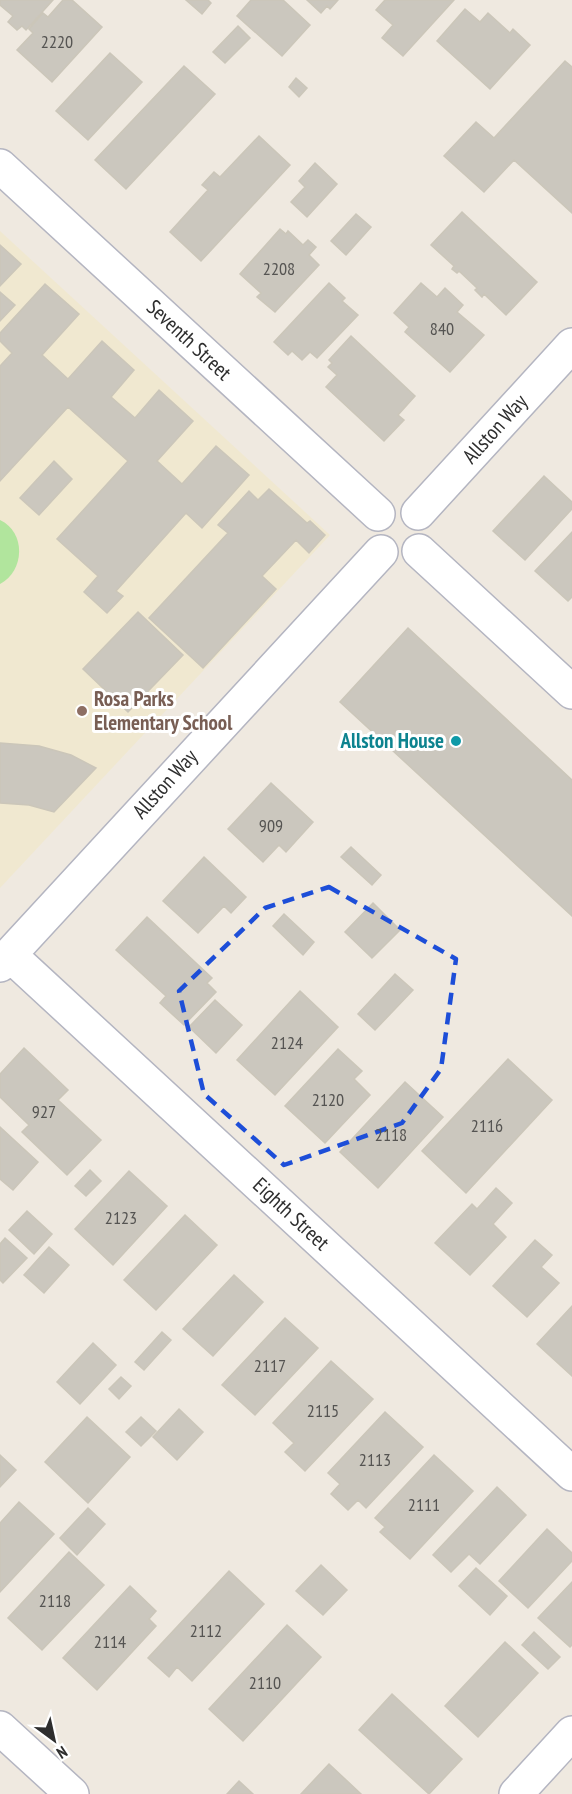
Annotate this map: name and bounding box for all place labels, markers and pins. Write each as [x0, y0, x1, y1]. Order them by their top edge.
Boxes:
place label: Rosa Parks Elementary School [94, 685, 233, 736]
marker: Rosa Parks Elementary School [75, 704, 89, 718]
place label: Allston House [339, 727, 444, 754]
marker: Allston House [449, 734, 463, 748]

